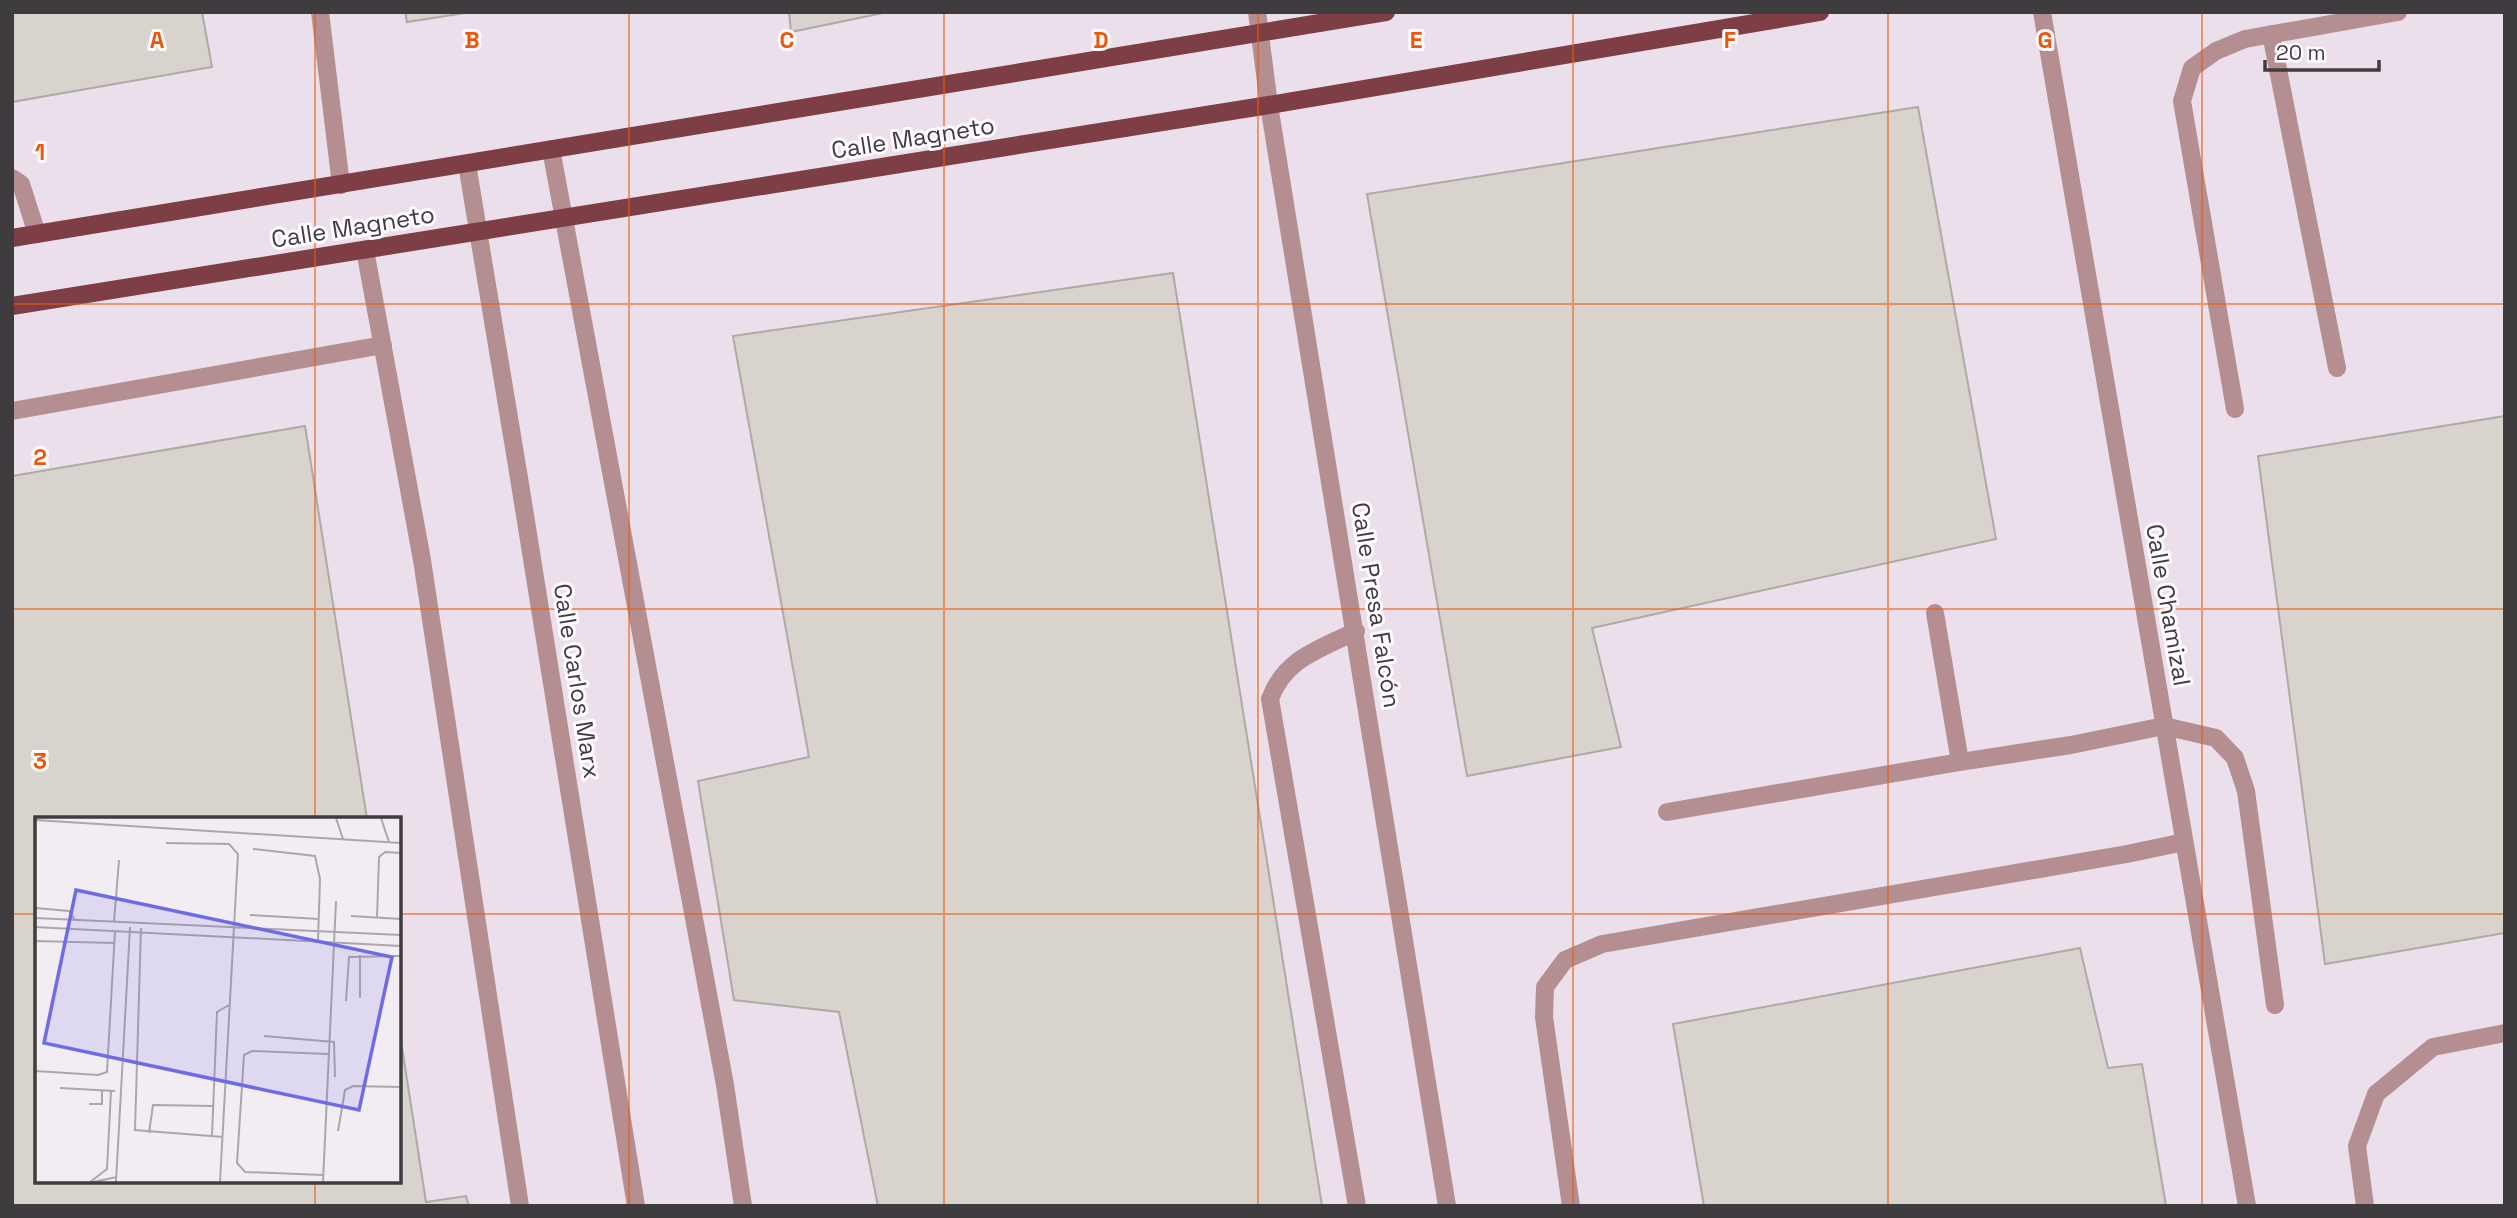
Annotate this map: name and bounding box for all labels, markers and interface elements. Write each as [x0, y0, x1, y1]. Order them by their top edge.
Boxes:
text: A [150, 25, 165, 55]
text: B [464, 25, 480, 55]
text: C [780, 25, 794, 55]
text: D [1093, 25, 1109, 55]
text: E [1410, 25, 1422, 55]
text: F [1724, 25, 1736, 55]
text: G [2037, 25, 2053, 55]
scale bar [2265, 28, 2379, 72]
text: 20 m [2276, 39, 2326, 66]
street label: Calle Magneto [829, 109, 997, 166]
text: 1 [35, 137, 45, 167]
street label: Calle Magneto [269, 198, 437, 255]
text: 2 [33, 442, 47, 472]
street label: Calle Presa Falcón [1345, 500, 1408, 710]
street label: Calle Chamizal [2139, 522, 2198, 688]
street label: Calle Carlos Marx [547, 581, 608, 781]
text: 3 [33, 746, 47, 776]
inset map [35, 817, 401, 1183]

